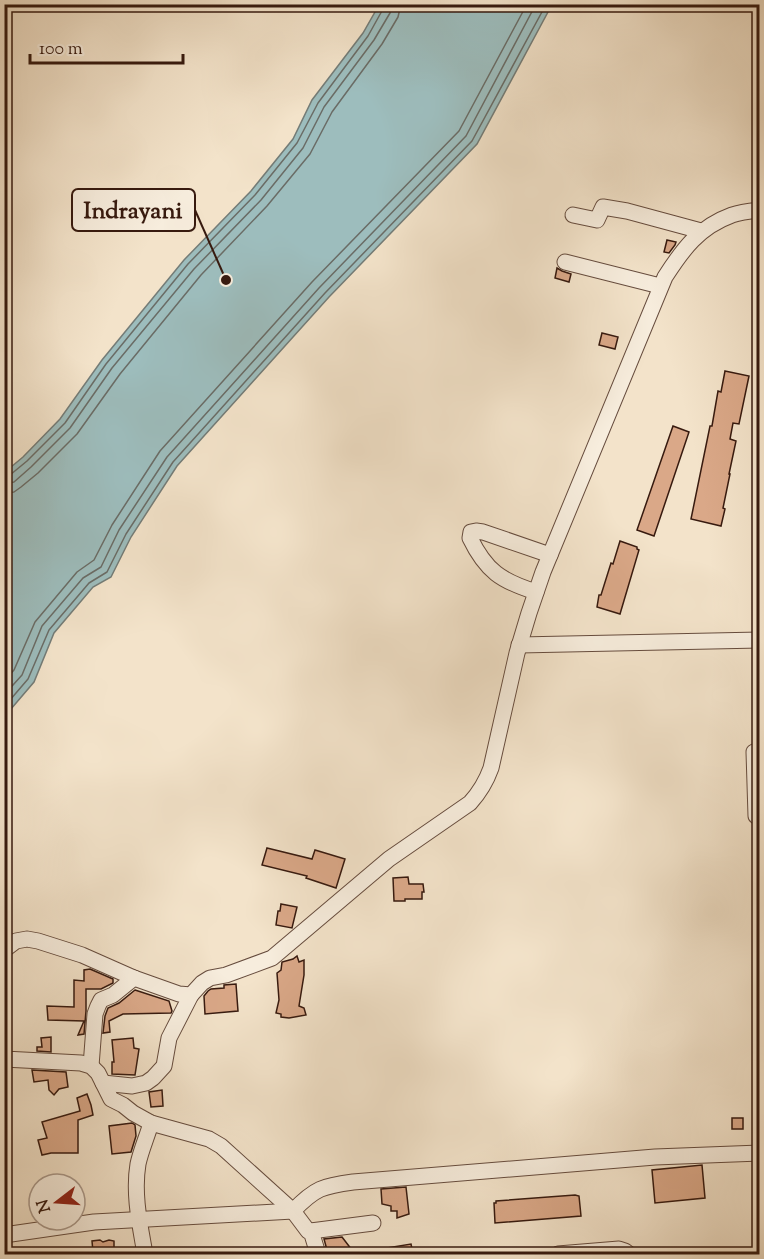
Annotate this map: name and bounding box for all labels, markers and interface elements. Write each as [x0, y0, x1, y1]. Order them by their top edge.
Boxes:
scale bar [30, 27, 183, 65]
text: 100 m [39, 37, 83, 63]
callout: Indrayani [72, 189, 195, 231]
text: Indrayani [84, 195, 183, 229]
north arrow [27, 1172, 87, 1232]
text: N [32, 1196, 58, 1215]

